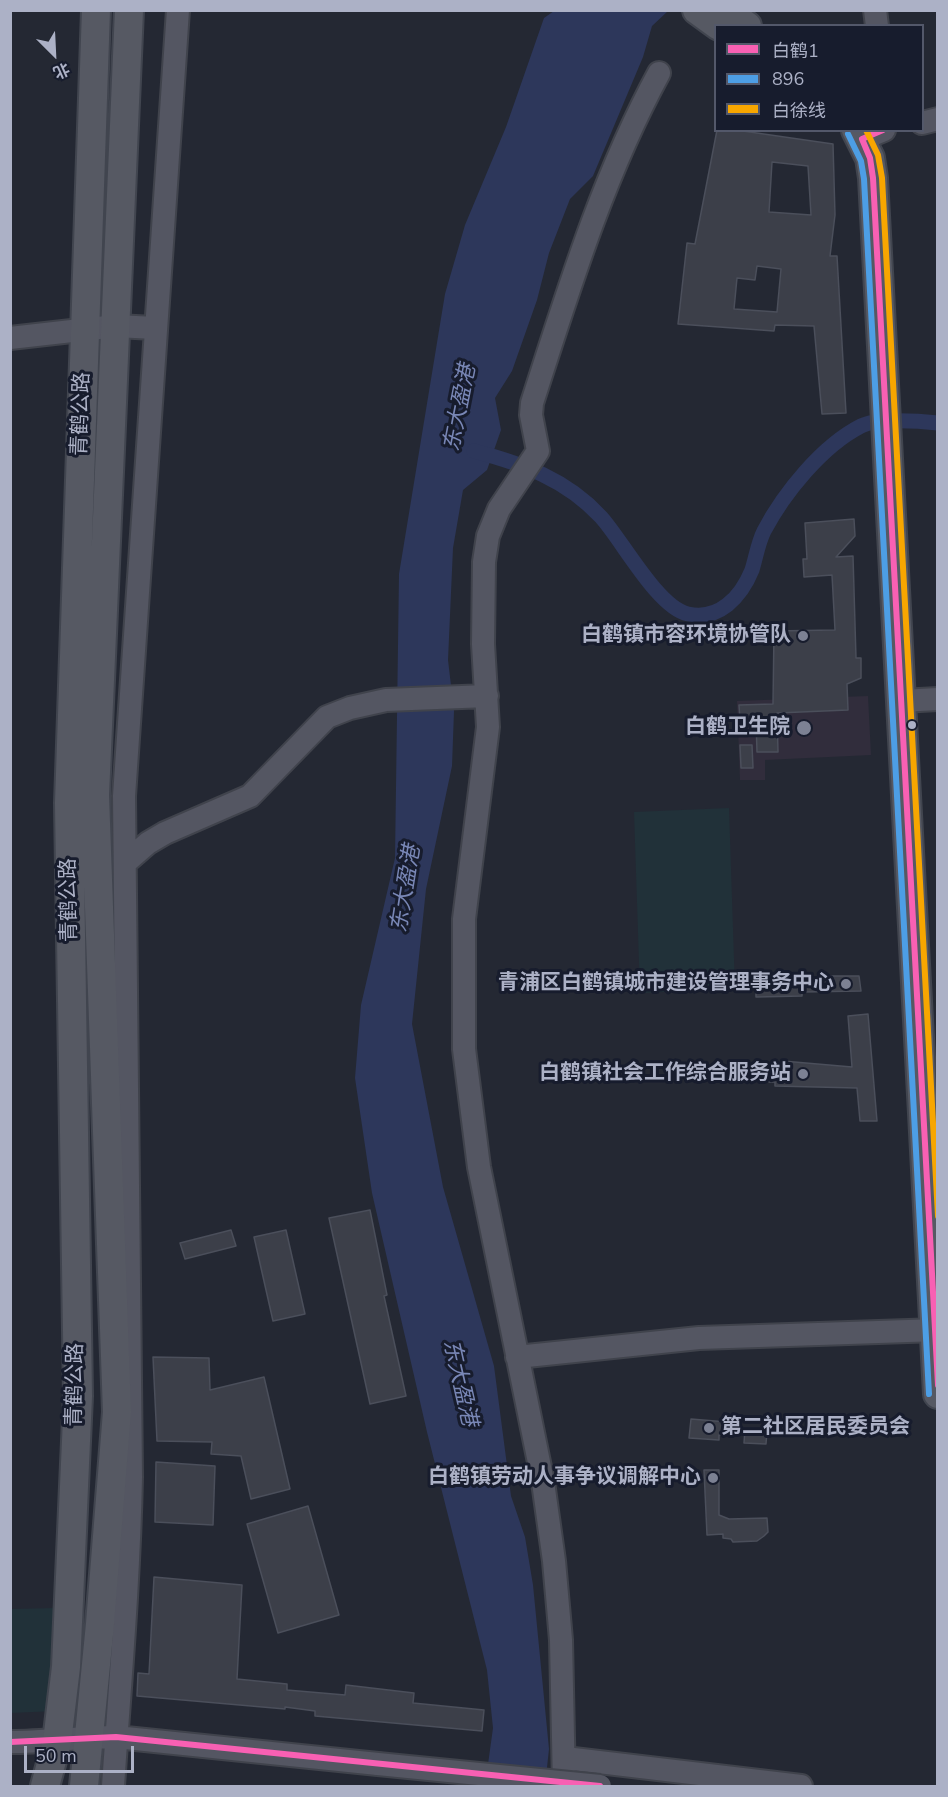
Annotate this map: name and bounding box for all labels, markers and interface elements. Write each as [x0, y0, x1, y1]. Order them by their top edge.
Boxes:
north arrow [24, 24, 84, 84]
legend [714, 24, 924, 132]
text: 白鹤1 [772, 39, 819, 63]
text: 北 [50, 57, 73, 84]
text: 896 [772, 67, 804, 91]
text: 白徐线 [772, 99, 826, 123]
water label: 东大盈港 [440, 362, 482, 454]
street label: 青鹤公路 [68, 372, 96, 456]
place label: 白鹤镇市容环境协管队 [581, 623, 791, 649]
marker: 白鹤镇市容环境协管队 [796, 629, 810, 643]
place label: 白鹤卫生院 [685, 715, 790, 741]
marker: 白鹤卫生院 [795, 719, 813, 737]
unlabelled marker [906, 719, 918, 731]
water label: 东大盈港 [387, 843, 427, 935]
street label: 青鹤公路 [57, 858, 83, 942]
place label: 青浦区白鹤镇城市建设管理事务中心 [498, 971, 834, 997]
marker: 青浦区白鹤镇城市建设管理事务中心 [839, 977, 853, 991]
place label: 白鹤镇社会工作综合服务站 [539, 1061, 791, 1087]
marker: 白鹤镇社会工作综合服务站 [796, 1067, 810, 1081]
water label: 东大盈港 [436, 1337, 482, 1429]
street label: 青鹤公路 [63, 1343, 89, 1427]
place label: 第二社区居民委员会 [721, 1415, 910, 1441]
marker: 第二社区居民委员会 [702, 1421, 716, 1435]
place label: 白鹤镇劳动人事争议调解中心 [428, 1465, 701, 1491]
marker: 白鹤镇劳动人事争议调解中心 [706, 1471, 720, 1485]
scale bar [27, 1734, 136, 1772]
text: 50 m [35, 1744, 77, 1768]

